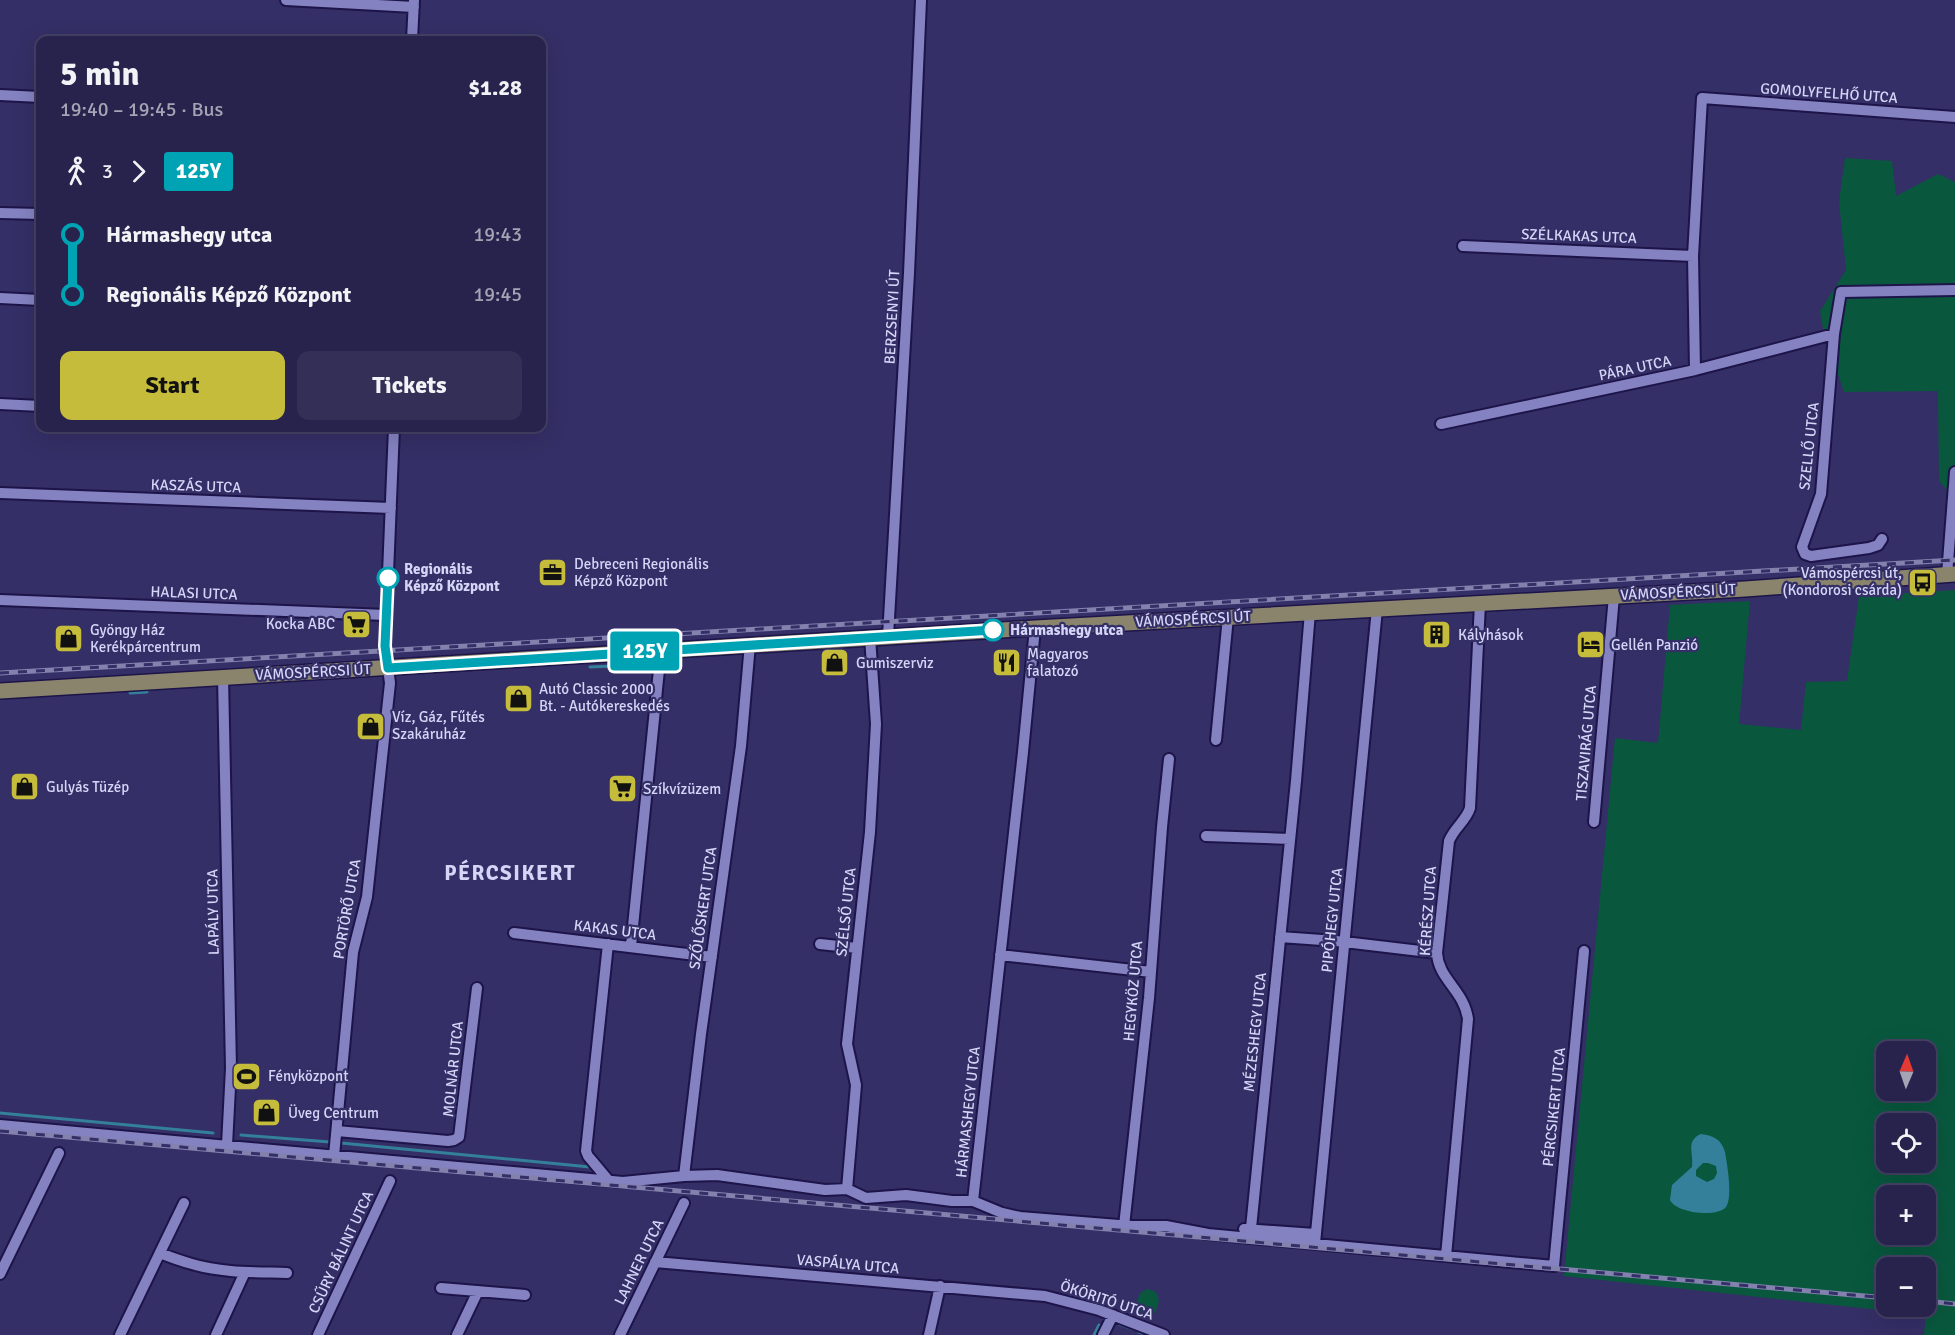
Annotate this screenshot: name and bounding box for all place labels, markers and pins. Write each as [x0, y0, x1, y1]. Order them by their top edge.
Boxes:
place label: Debreceni Regionális Képző Központ [574, 555, 709, 590]
office icon: Debreceni Regionális Képző Központ [537, 557, 569, 589]
place label: Regionális Képző Központ [404, 560, 500, 595]
place label: Vámospércsi út, (Kondorosi csárda) [1782, 564, 1902, 599]
bus stop icon: Vámospércsi út, (Kondorosi csárda) [1907, 566, 1939, 598]
marker: Regionális Képző Központ [377, 567, 399, 589]
supermarket icon: Kocka ABC [340, 608, 372, 640]
place label: Kocka ABC [266, 615, 335, 633]
marker: Hármashegy utca [982, 619, 1004, 641]
building icon: Kályhások [1421, 619, 1453, 651]
place label: Gyöngy Ház Kerékpárcentrum [90, 621, 201, 656]
place label: Hármashegy utca [1010, 621, 1124, 639]
shop icon: Gyöngy Ház Kerékpárcentrum [53, 623, 85, 655]
place label: Kályhások [1458, 626, 1524, 644]
hotel icon: Gellén Panzió [1574, 629, 1606, 661]
place label: Gellén Panzió [1611, 636, 1698, 654]
place label: Magyaros falatozó [1027, 645, 1089, 680]
shop icon: Gumiszerviz [819, 647, 851, 679]
restaurant icon: Magyaros falatozó [990, 647, 1022, 679]
place label: Gumiszerviz [856, 654, 934, 672]
place label: Autó Classic 2000 Bt. - Autókereskedés [539, 680, 670, 715]
shop icon: Autó Classic 2000 Bt. - Autókereskedés [502, 682, 534, 714]
place label: Víz, Gáz, Fűtés Szakáruház [392, 708, 485, 743]
shop icon: Víz, Gáz, Fűtés Szakáruház [355, 710, 387, 742]
shop icon: Gulyás Tüzép [9, 771, 41, 803]
supermarket icon: Szíkvízüzem [606, 773, 638, 805]
place label: Gulyás Tüzép [46, 778, 129, 796]
place label: Szíkvízüzem [643, 780, 721, 798]
sports icon: Fényközpont [231, 1060, 263, 1092]
place label: Fényközpont [268, 1067, 349, 1085]
shop icon: Üveg Centrum [251, 1097, 283, 1129]
place label: Üveg Centrum [288, 1104, 379, 1122]

